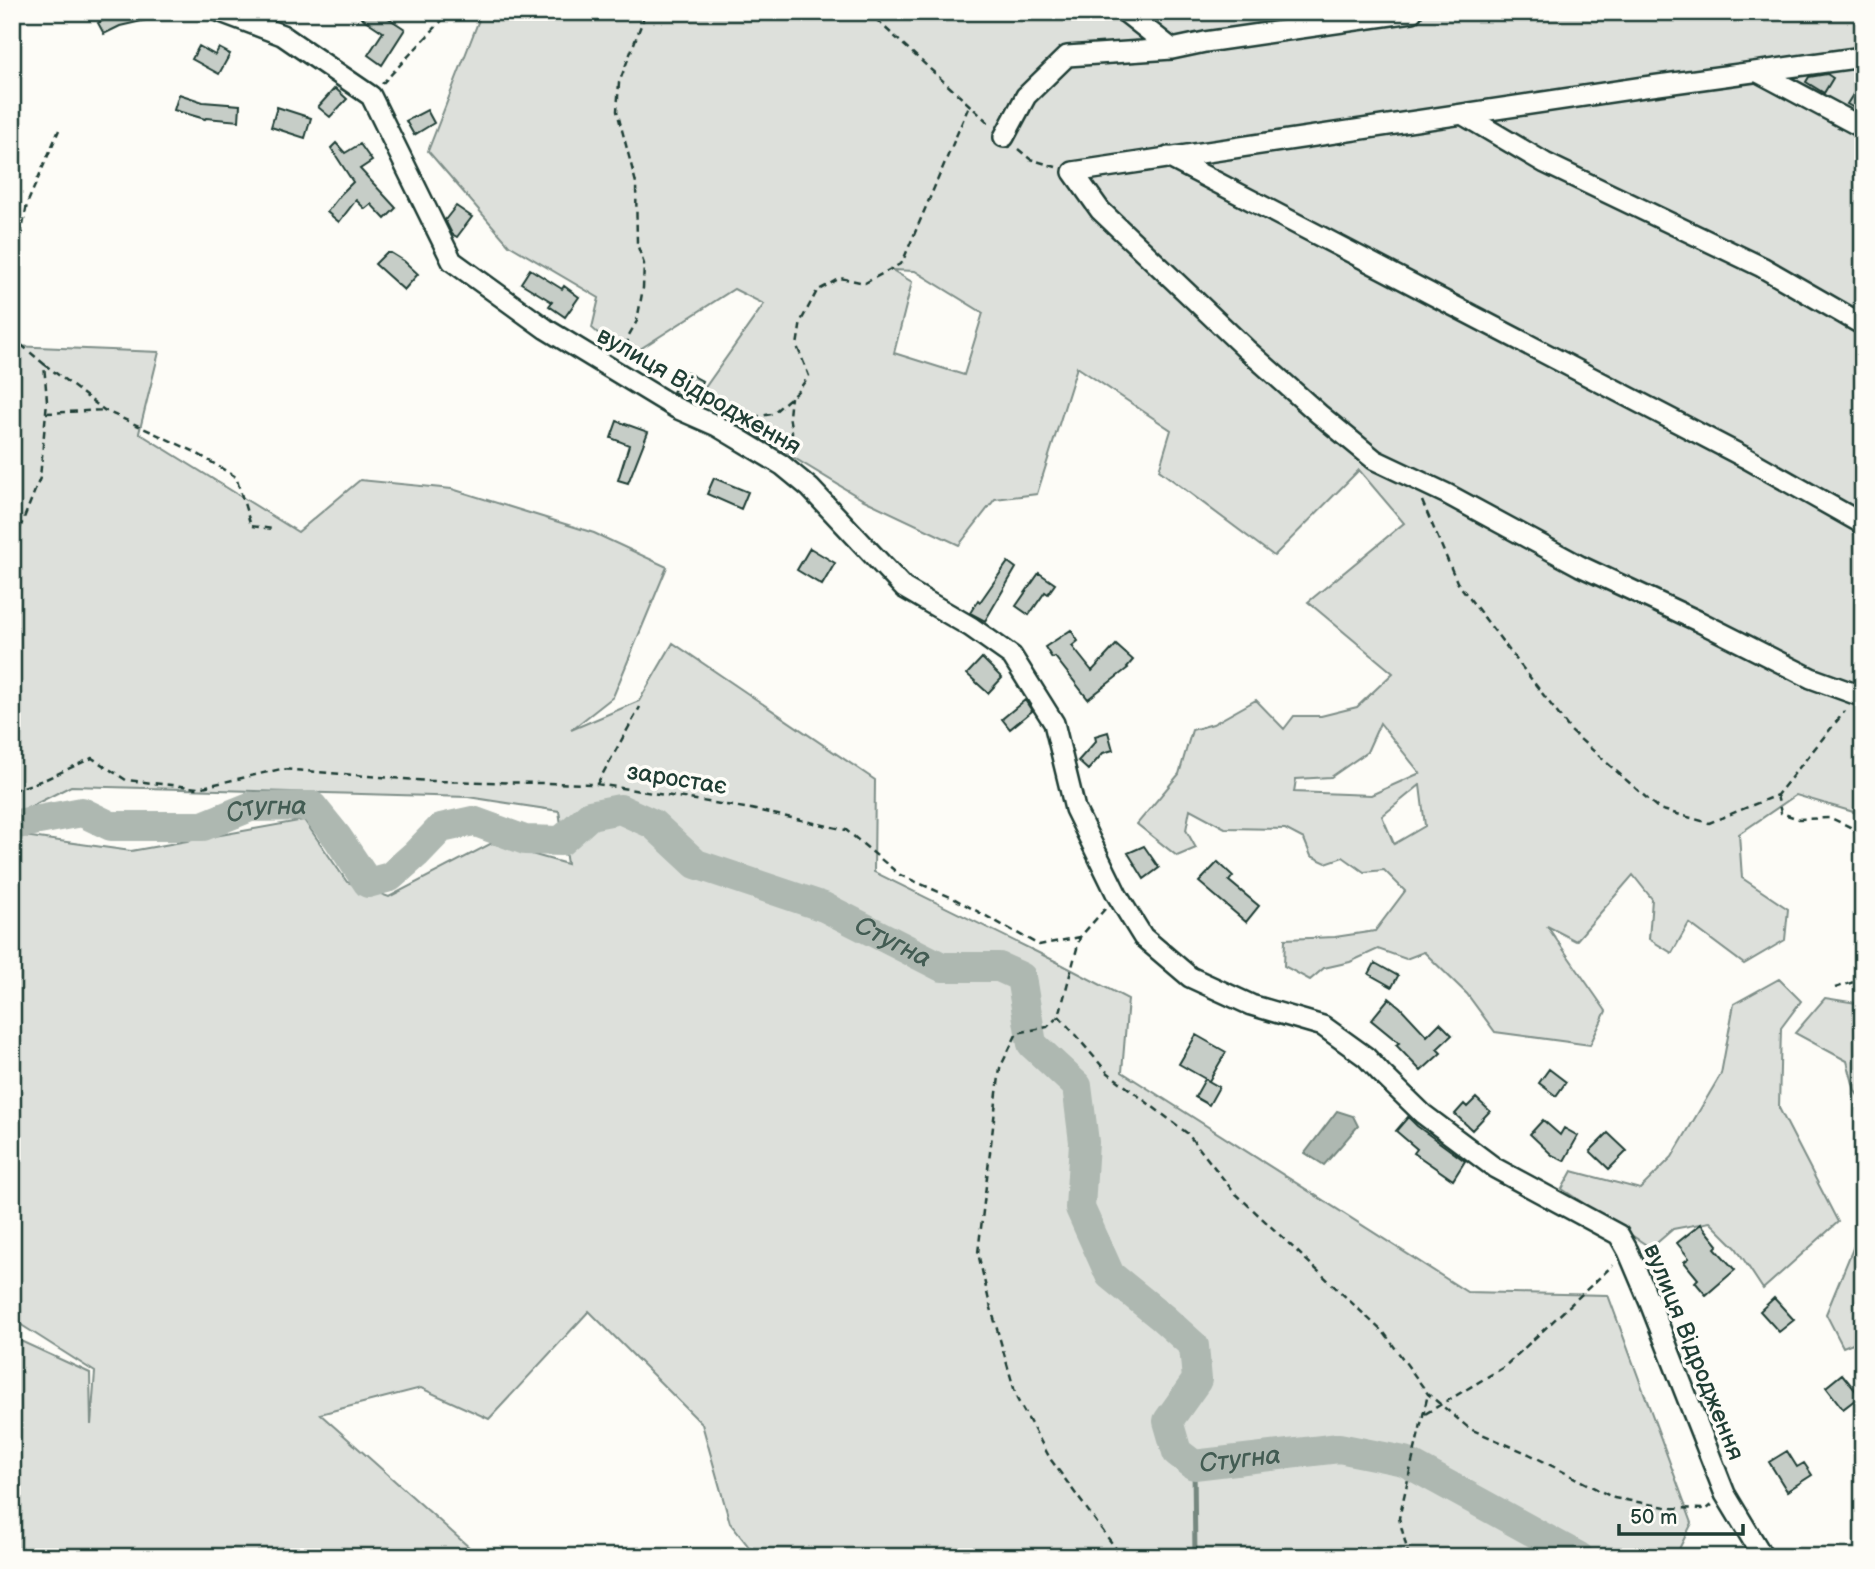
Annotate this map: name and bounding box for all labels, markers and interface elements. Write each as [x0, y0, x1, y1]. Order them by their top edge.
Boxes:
street label: вулиця Відродження [592, 321, 806, 461]
street label: заростає [625, 757, 729, 801]
water label: Стугна [221, 790, 307, 831]
water label: Стугна [849, 910, 937, 974]
street label: вулиця Відродження [1637, 1240, 1751, 1464]
water label: Стугна [1197, 1439, 1283, 1480]
scale bar [1619, 1492, 1744, 1536]
text: 50 m [1630, 1505, 1677, 1530]

